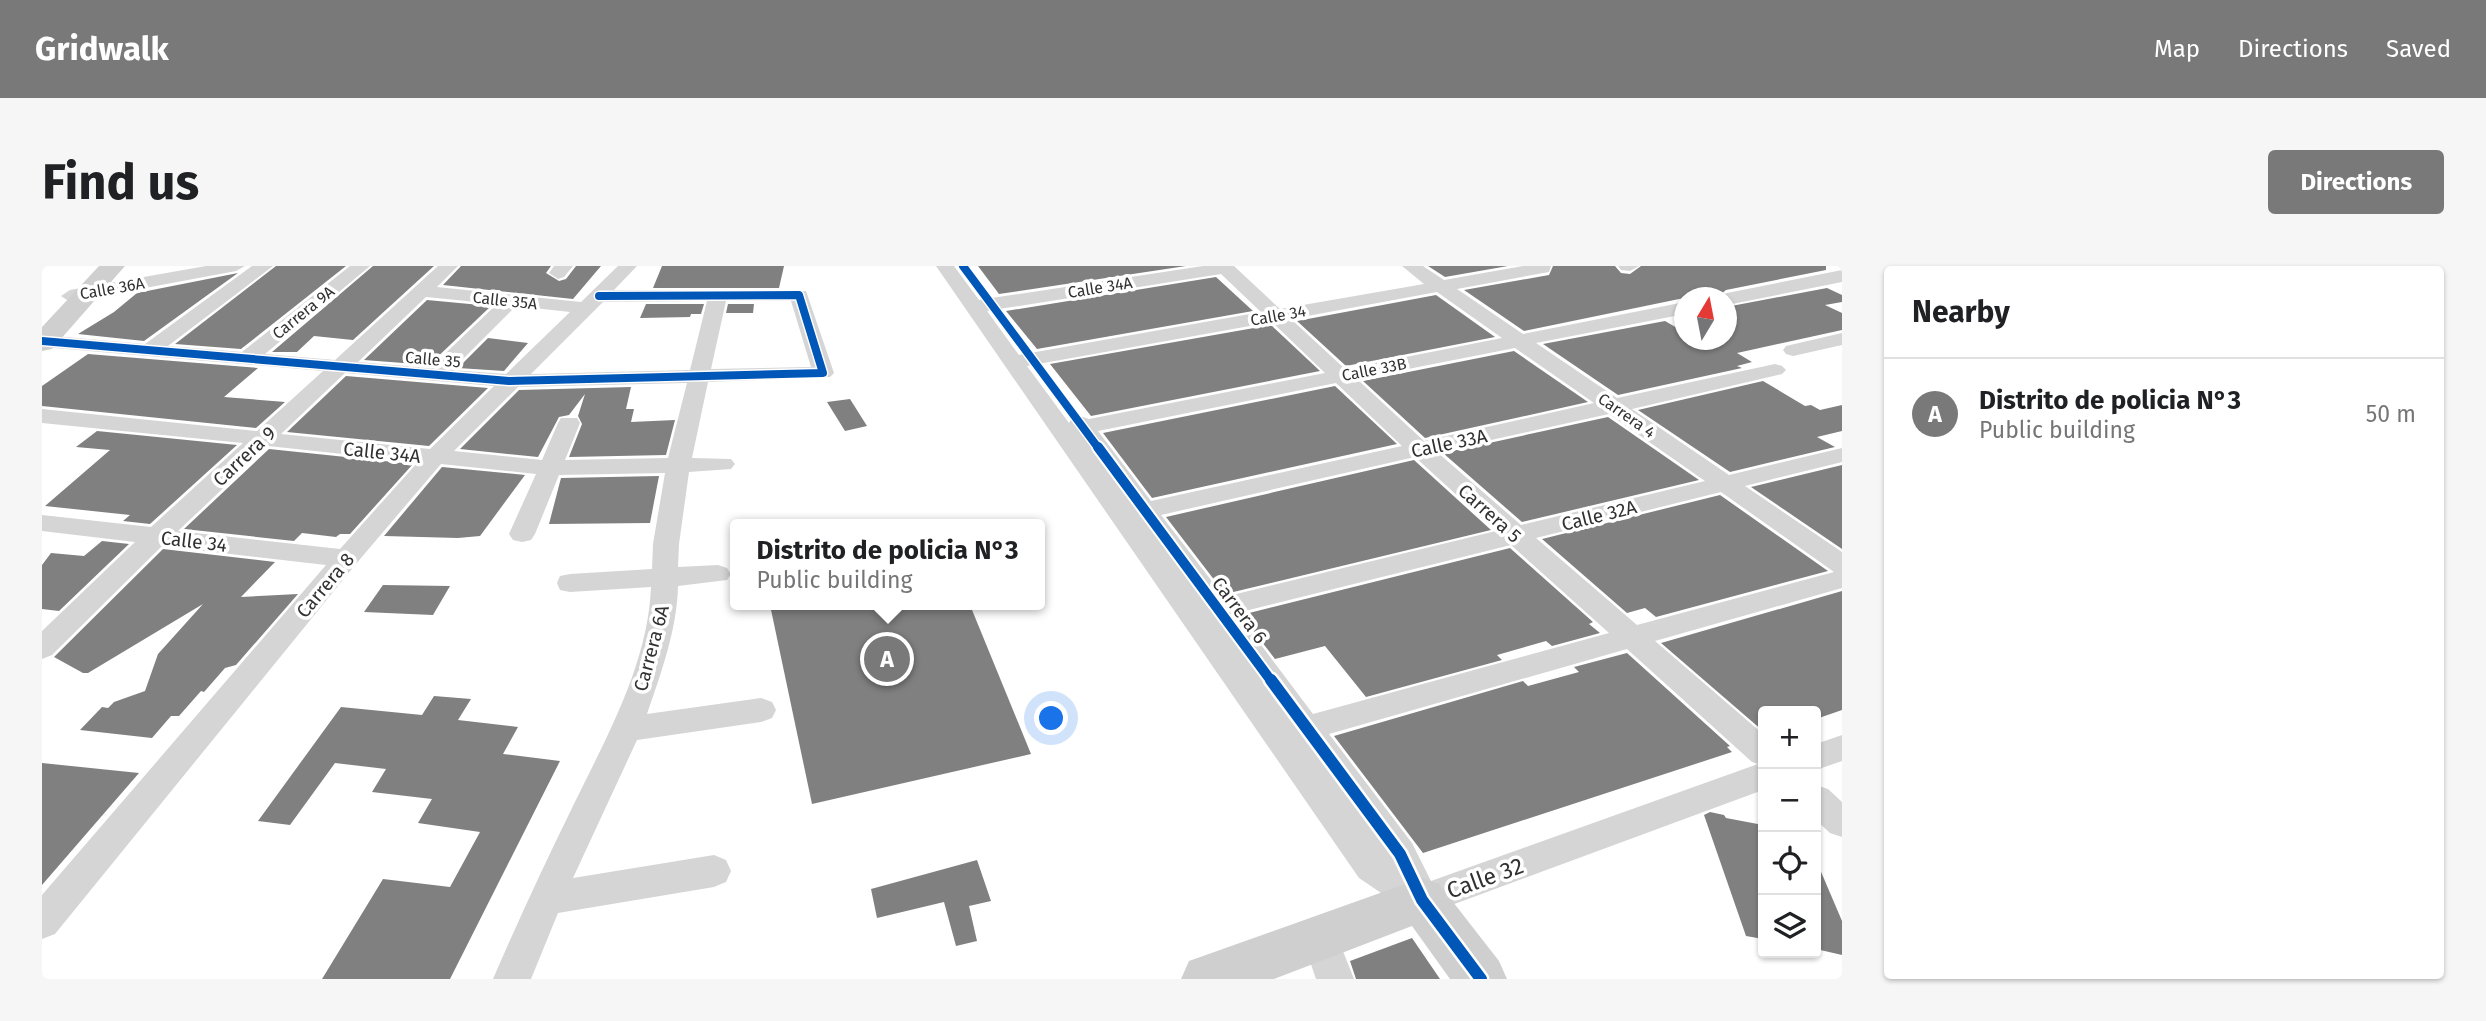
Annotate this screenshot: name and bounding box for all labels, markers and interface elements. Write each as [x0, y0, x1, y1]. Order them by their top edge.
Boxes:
text: Gridwalk [35, 29, 169, 69]
text: Map [2154, 35, 2200, 63]
text: Directions [2238, 35, 2348, 63]
text: Saved [2386, 35, 2451, 63]
button: Directions [2268, 150, 2444, 214]
text: Find us [42, 153, 199, 212]
street label: Calle 36A [78, 273, 147, 304]
street label: Calle 34A [1066, 273, 1135, 302]
street label: Carrera 9A [269, 281, 339, 343]
north arrow [1674, 287, 1737, 350]
street label: Calle 35A [472, 288, 539, 313]
text: Nearby [1912, 294, 2010, 330]
street label: Calle 34 [1249, 301, 1308, 330]
street label: Calle 35 [404, 348, 461, 371]
street label: Calle 33B [1340, 354, 1408, 385]
text: Distrito de policia N°3 [1979, 385, 2241, 416]
street label: Carrera 4 [1595, 389, 1659, 442]
text: A [1928, 400, 1942, 428]
text: 50 m [2366, 400, 2416, 428]
text: Public building [1979, 416, 2135, 444]
street label: Carrera 9 [208, 422, 280, 491]
street label: Calle 33A [1409, 424, 1489, 463]
street label: Calle 34A [342, 437, 422, 468]
street label: Carrera 5 [1453, 479, 1526, 548]
street label: Calle 32A [1559, 495, 1639, 536]
popup [730, 519, 1045, 610]
street label: Calle 34 [160, 526, 228, 557]
text: Distrito de policia N°3 [757, 535, 1018, 566]
street label: Carrera 8 [292, 548, 359, 622]
text: Public building [757, 566, 913, 594]
street label: Carrera 6 [1207, 572, 1272, 648]
street label: Carrera 6A [629, 602, 674, 694]
pin: A [864, 633, 910, 685]
your location [1034, 701, 1068, 735]
map controls [1758, 706, 1821, 958]
button: + [1758, 706, 1821, 769]
button: − [1758, 769, 1821, 832]
button: locate [1758, 832, 1821, 895]
street label: Calle 32 [1443, 851, 1527, 905]
button: layers [1758, 895, 1821, 958]

